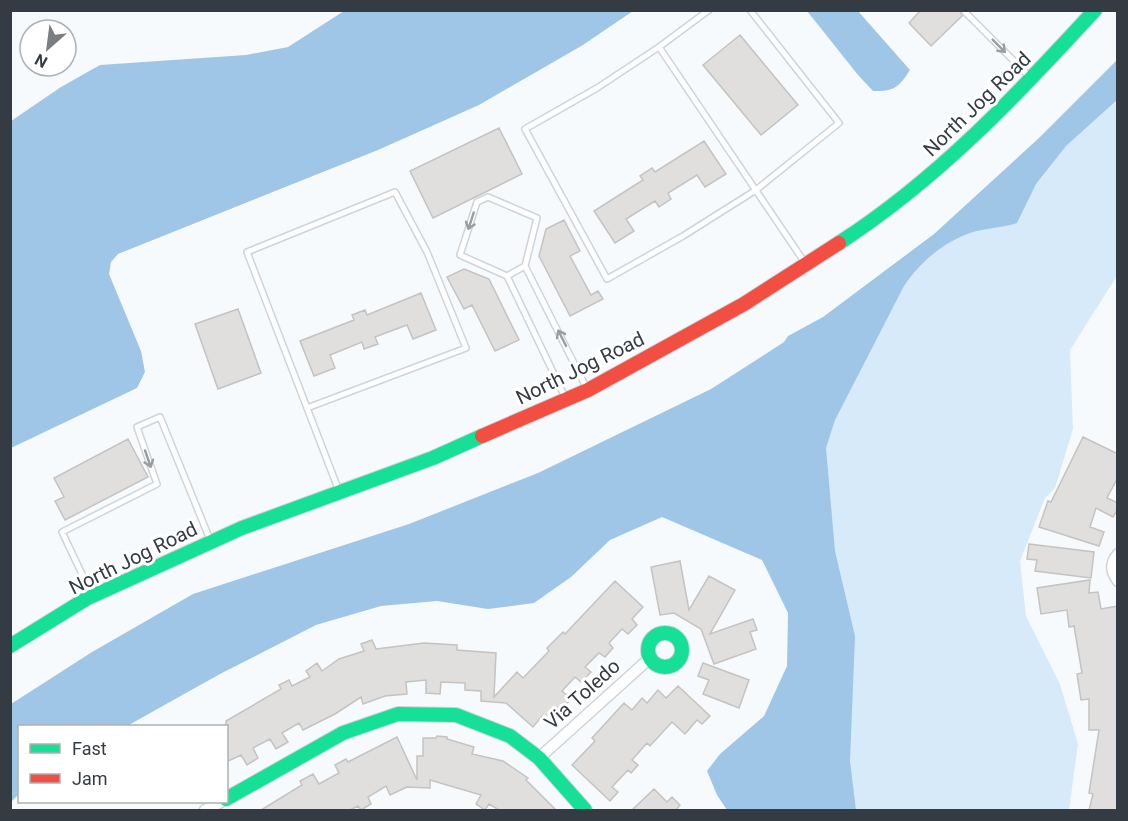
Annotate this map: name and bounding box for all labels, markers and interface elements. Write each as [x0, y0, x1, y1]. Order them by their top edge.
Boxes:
north arrow [18, 18, 78, 78]
one-way arrow [991, 38, 1006, 53]
street label: North Jog Road [918, 47, 1036, 161]
text: N [32, 50, 51, 72]
one-way arrow [465, 211, 476, 230]
street label: North Jog Road [512, 327, 648, 409]
one-way arrow [555, 329, 567, 347]
one-way arrow [144, 449, 155, 468]
street label: North Jog Road [65, 517, 201, 599]
street label: Via Toledo [539, 654, 625, 734]
legend [18, 725, 228, 803]
text: Fast [72, 738, 107, 759]
text: Jam [72, 768, 108, 789]

